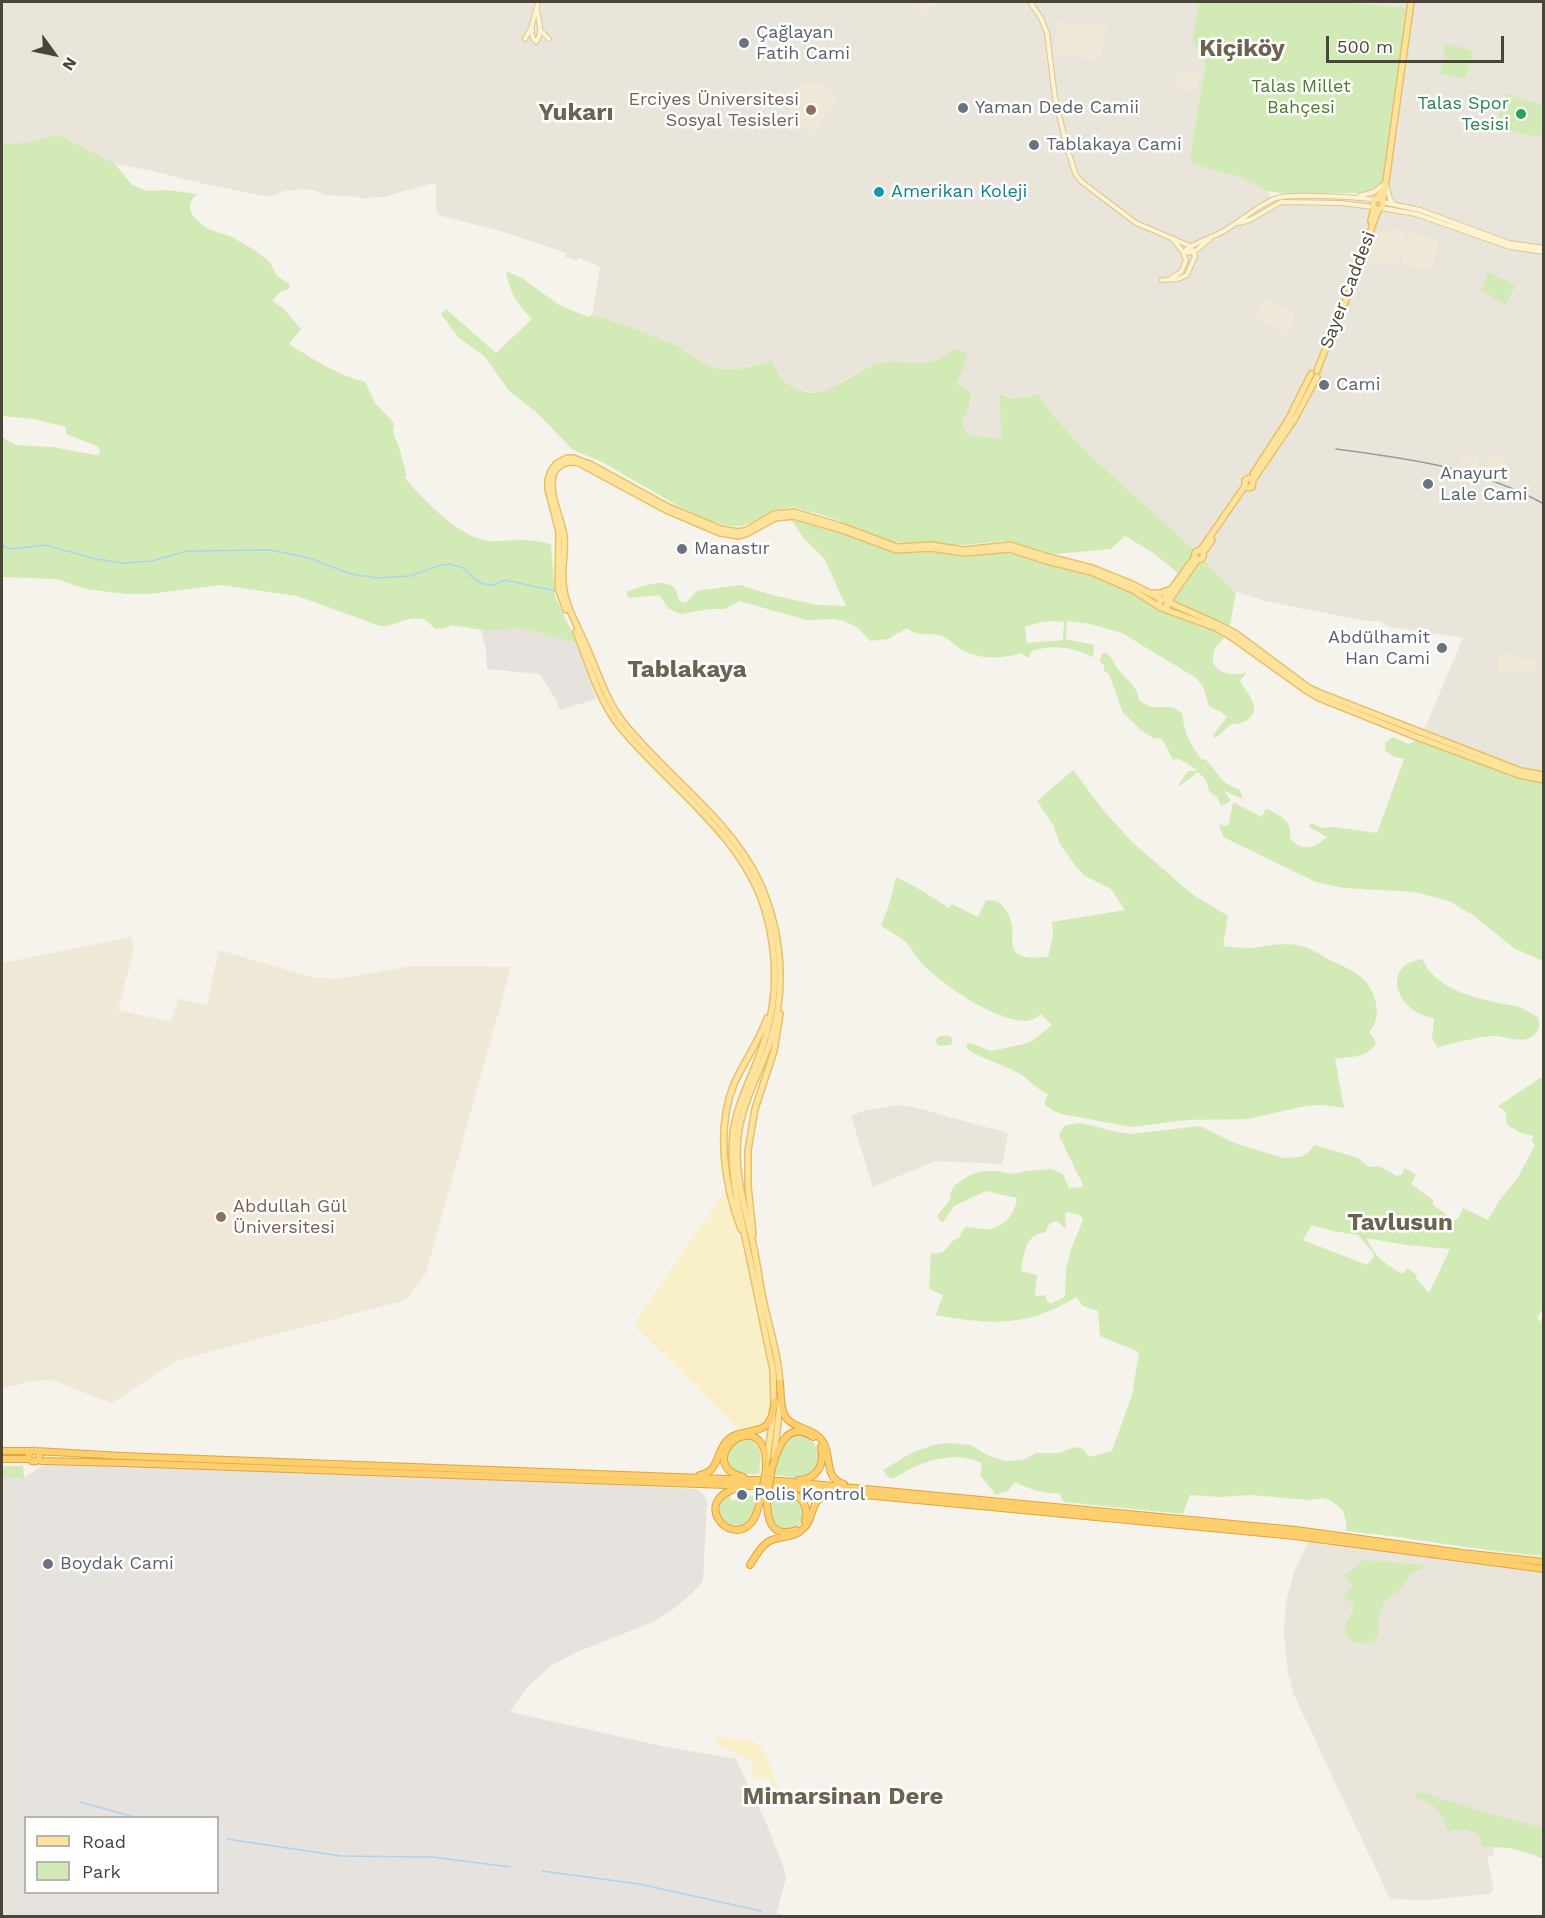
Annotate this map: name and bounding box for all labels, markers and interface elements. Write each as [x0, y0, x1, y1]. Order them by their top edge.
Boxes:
place label: Çağlayan Fatih Cami [756, 22, 850, 64]
north arrow [24, 24, 84, 84]
scale bar [1329, 24, 1508, 62]
district label: Kiçiköy [1199, 35, 1285, 63]
marker: Çağlayan Fatih Cami [737, 36, 751, 50]
text: 500 m [1337, 36, 1393, 57]
text: N [58, 54, 81, 74]
park label: Talas Millet Bahçesi [1251, 76, 1351, 118]
place label: Erciyes Üniversitesi Sosyal Tesisleri [629, 89, 799, 132]
place label: Talas Spor Tesisi [1418, 93, 1509, 136]
place label: Yaman Dede Camii [975, 97, 1139, 119]
district label: Yukarı [539, 99, 613, 127]
marker: Yaman Dede Camii [956, 101, 970, 115]
marker: Erciyes Üniversitesi Sosyal Tesisleri [804, 103, 818, 117]
marker: Talas Spor Tesisi [1514, 107, 1528, 121]
place label: Tablakaya Cami [1046, 134, 1182, 156]
marker: Tablakaya Cami [1027, 138, 1041, 152]
place label: Amerikan Koleji [891, 181, 1027, 203]
marker: Amerikan Koleji [872, 185, 886, 199]
street label: Sayer Caddesi [1316, 228, 1380, 352]
place label: Cami [1336, 374, 1380, 396]
marker: Cami [1317, 378, 1331, 392]
place label: Anayurt Lale Cami [1440, 463, 1527, 506]
marker: Anayurt Lale Cami [1421, 477, 1435, 491]
place label: Manastır [694, 538, 770, 560]
marker: Manastır [675, 542, 689, 556]
place label: Abdülhamit Han Cami [1328, 627, 1430, 670]
marker: Abdülhamit Han Cami [1435, 641, 1449, 655]
district label: Tablakaya [627, 656, 747, 684]
place label: Abdullah Gül Üniversitesi [233, 1196, 347, 1238]
district label: Tavlusun [1347, 1209, 1453, 1237]
marker: Abdullah Gül Üniversitesi [214, 1210, 228, 1224]
place label: Polis Kontrol [754, 1484, 865, 1506]
marker: Polis Kontrol [735, 1488, 749, 1502]
place label: Boydak Cami [60, 1553, 174, 1575]
marker: Boydak Cami [41, 1557, 55, 1571]
district label: Mimarsinan Dere [743, 1783, 943, 1811]
legend [24, 1816, 219, 1894]
text: Road [82, 1831, 126, 1852]
text: Park [82, 1861, 121, 1882]

